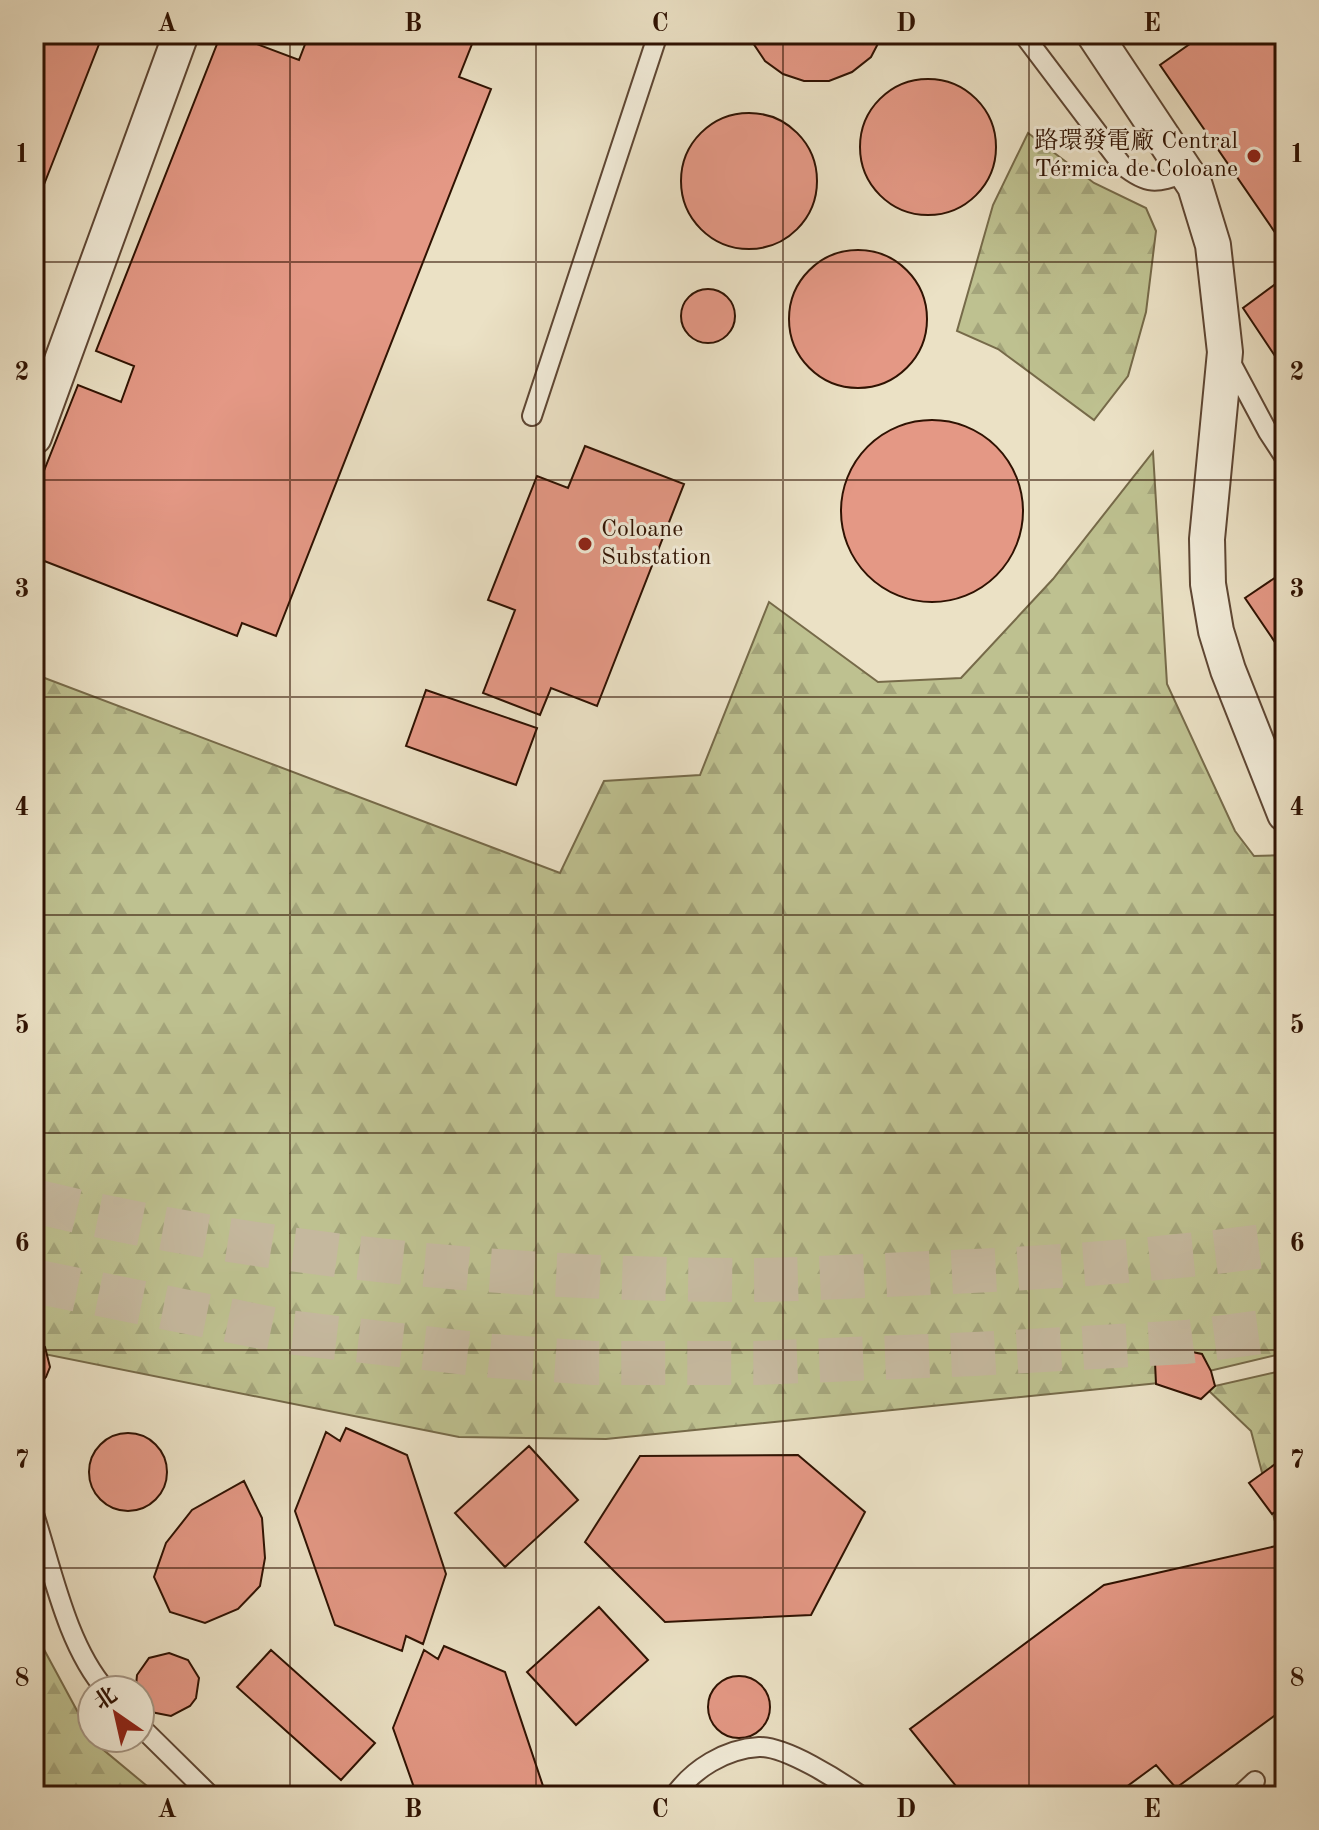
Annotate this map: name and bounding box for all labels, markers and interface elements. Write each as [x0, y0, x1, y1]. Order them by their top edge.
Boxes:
text: A [157, 11, 177, 37]
text: B [404, 11, 422, 37]
text: C [651, 11, 669, 37]
text: D [896, 11, 916, 37]
text: E [1143, 11, 1161, 37]
place label: 路環發電廠 Central Térmica de Coloane [1035, 127, 1238, 182]
text: 1 [14, 142, 30, 168]
text: 1 [1289, 142, 1305, 168]
marker: 路環發電廠 Central Térmica de Coloane [1245, 147, 1263, 165]
text: 2 [14, 360, 30, 386]
text: 2 [1289, 360, 1305, 386]
place label: Coloane Substation [601, 518, 711, 570]
marker: Coloane Substation [576, 535, 594, 553]
text: 3 [14, 577, 30, 603]
text: 3 [1289, 577, 1305, 603]
text: 4 [14, 795, 30, 821]
text: 4 [1289, 795, 1305, 821]
text: 5 [14, 1013, 30, 1039]
text: 5 [1289, 1013, 1305, 1039]
text: 6 [14, 1231, 30, 1257]
text: 6 [1289, 1231, 1305, 1257]
text: 7 [14, 1448, 30, 1474]
text: 7 [1289, 1448, 1305, 1474]
text: 8 [14, 1666, 30, 1692]
text: 8 [1289, 1666, 1305, 1692]
north arrow [76, 1674, 156, 1754]
text: 北 [90, 1683, 121, 1714]
text: A [157, 1797, 177, 1823]
text: B [404, 1797, 422, 1823]
text: C [651, 1797, 669, 1823]
text: D [896, 1797, 916, 1823]
text: E [1143, 1797, 1161, 1823]

